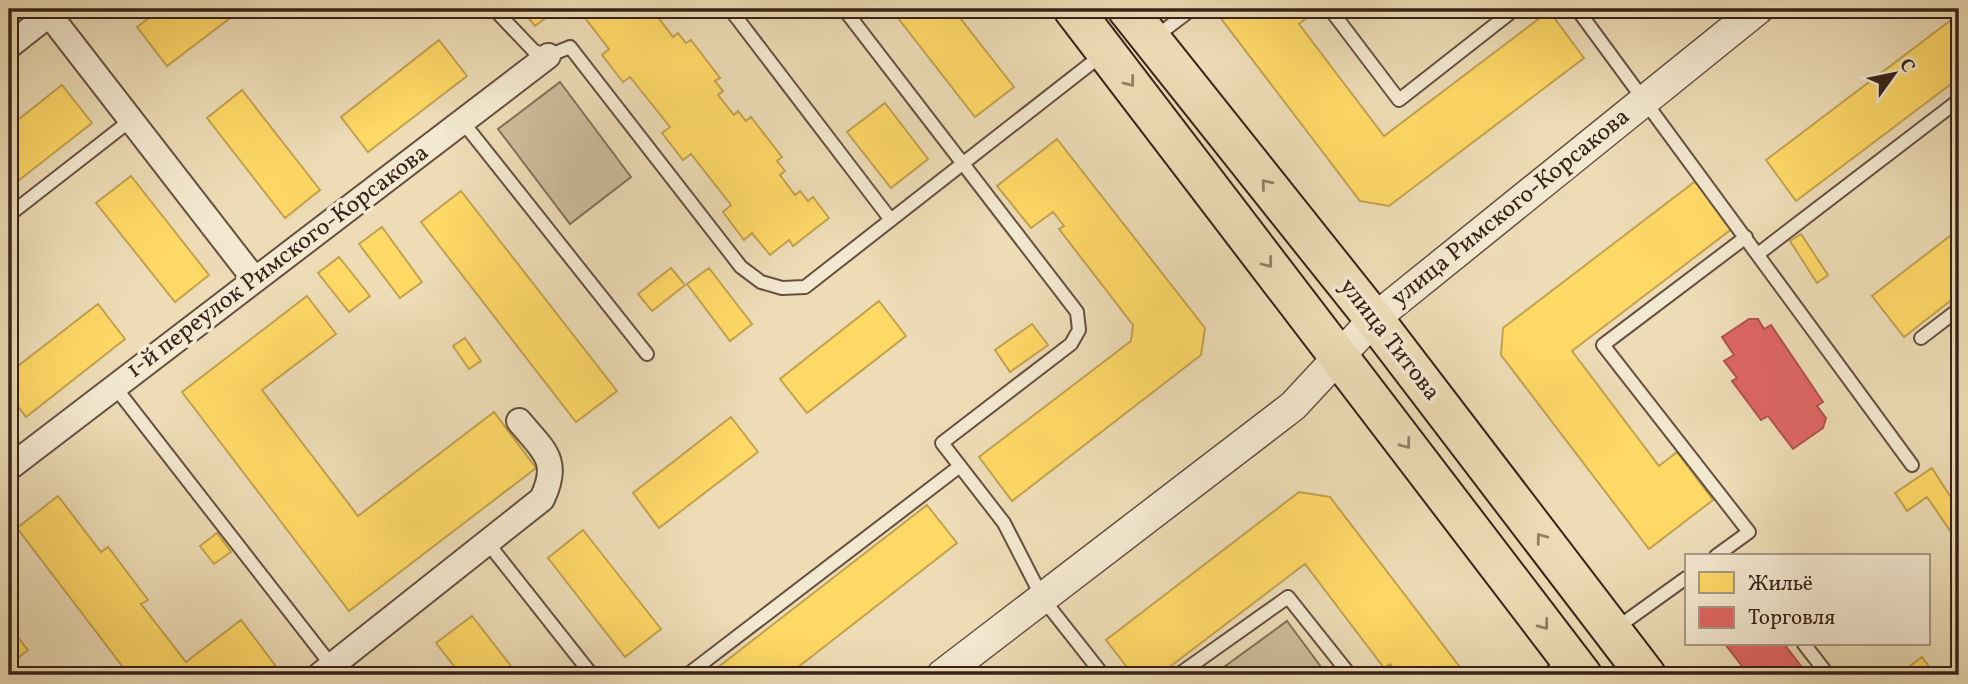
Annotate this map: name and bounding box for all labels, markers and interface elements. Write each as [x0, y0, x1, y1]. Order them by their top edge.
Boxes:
north arrow [1860, 38, 1930, 108]
text: С [1892, 54, 1921, 78]
one-way arrow [1121, 75, 1134, 87]
street label: улица Римского-Корсакова [1384, 101, 1638, 315]
street label: 1-й переулок Римского-Корсакова [120, 137, 436, 387]
one-way arrow [1262, 180, 1274, 193]
one-way arrow [1260, 255, 1273, 267]
street label: улица Титова [1330, 271, 1448, 409]
one-way arrow [1398, 436, 1411, 448]
one-way arrow [1537, 533, 1549, 546]
legend [1685, 554, 1930, 646]
text: Жильё [1748, 570, 1813, 599]
text: Торговля [1748, 604, 1835, 633]
one-way arrow [1535, 617, 1548, 630]

